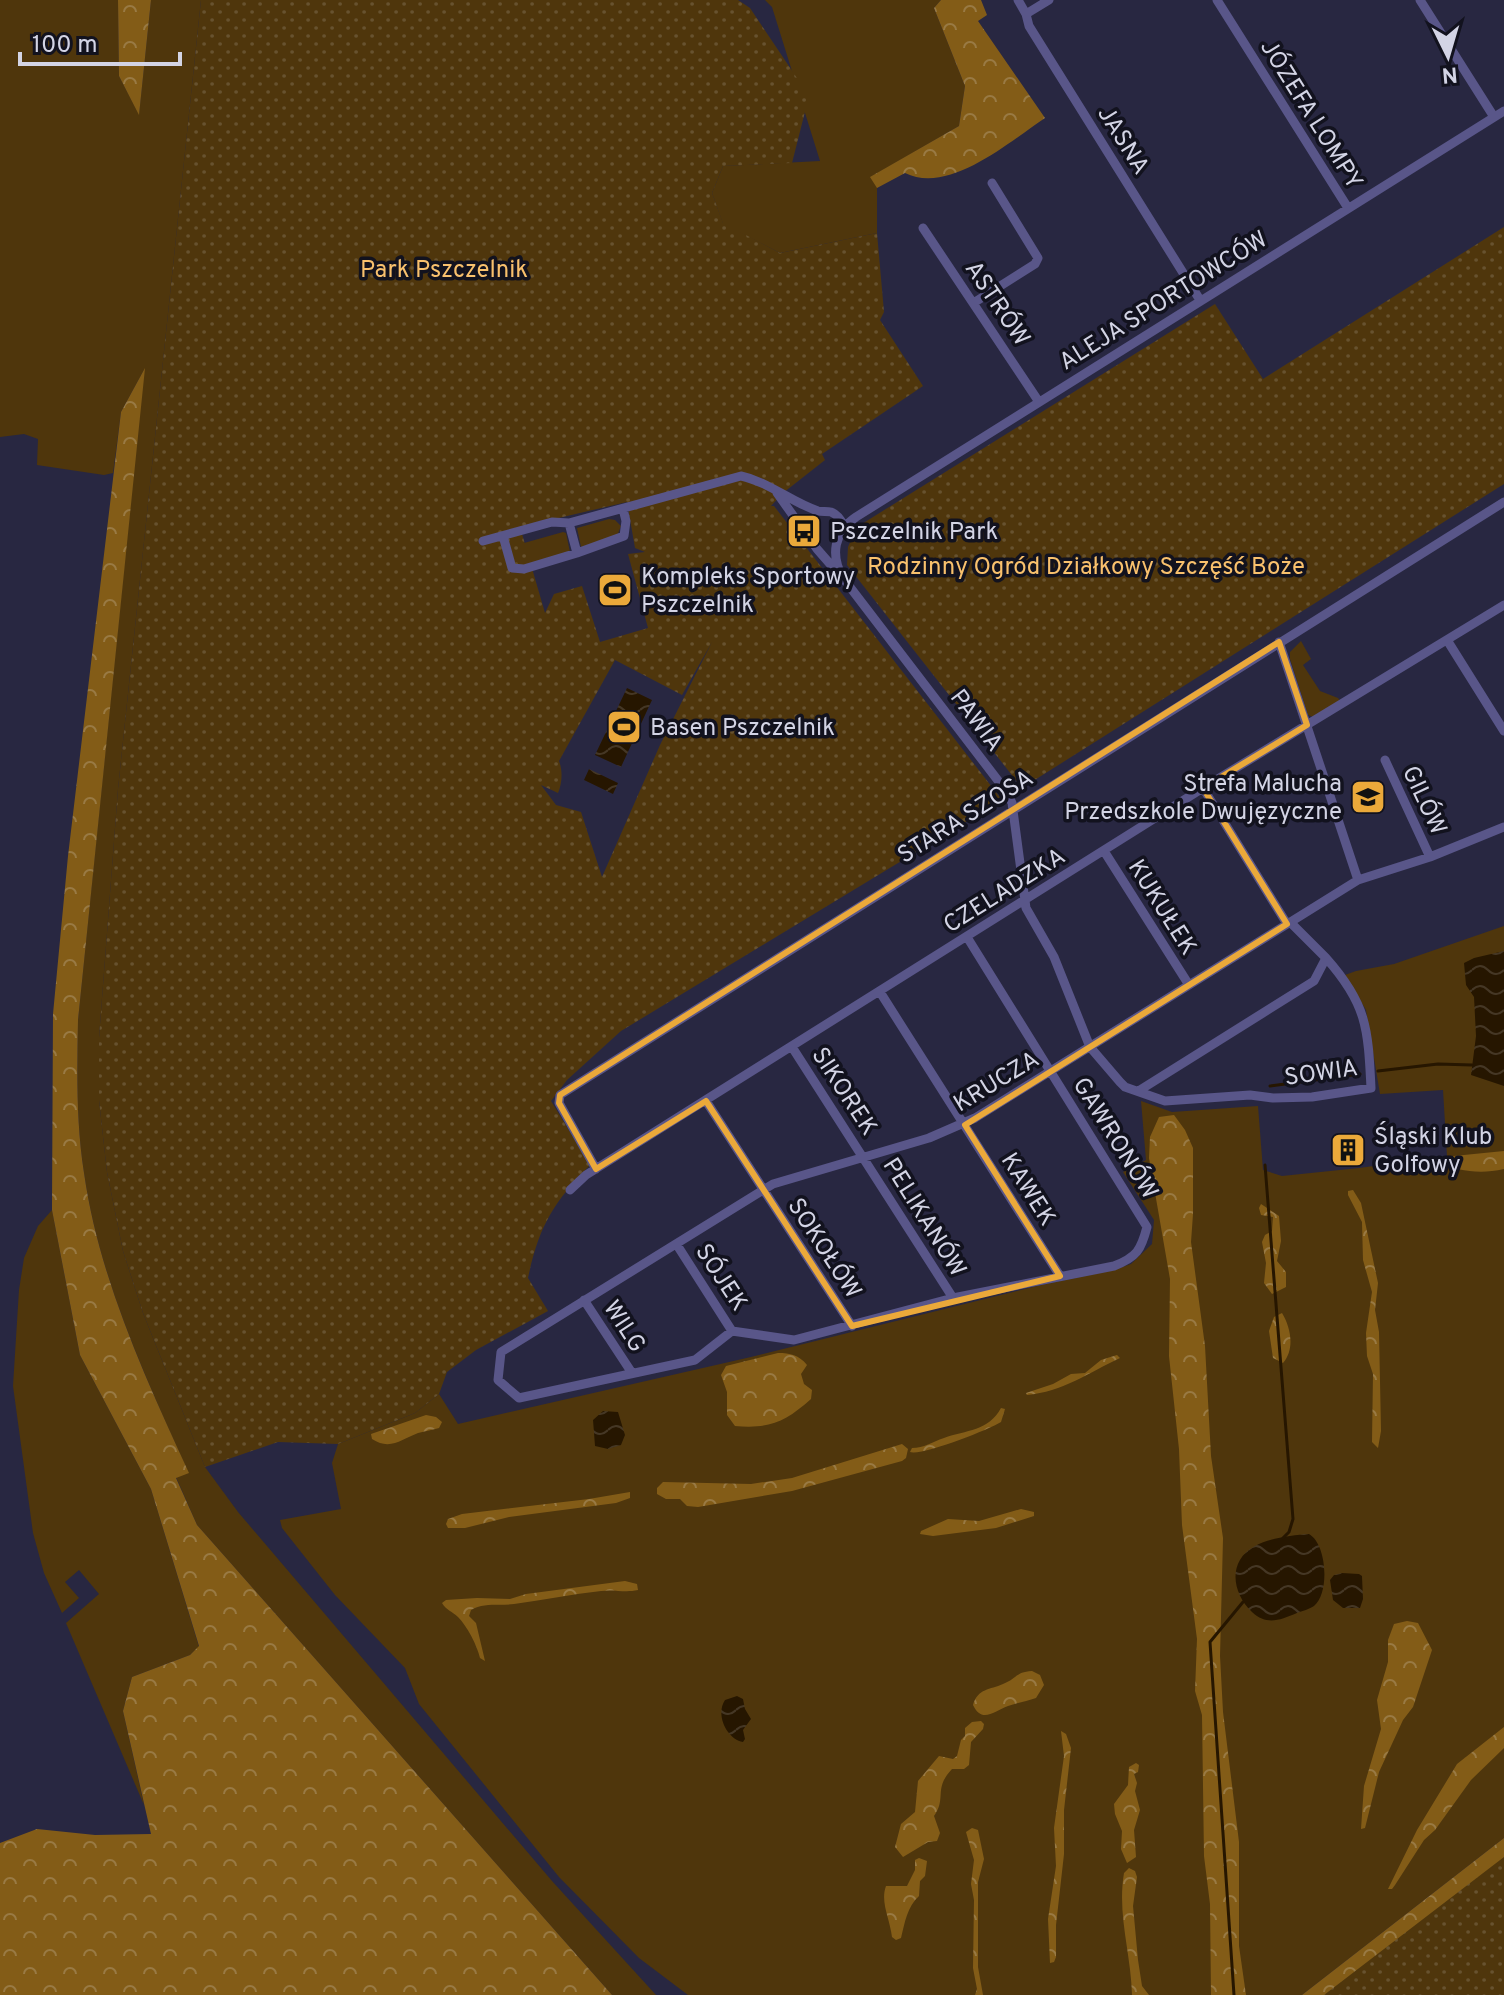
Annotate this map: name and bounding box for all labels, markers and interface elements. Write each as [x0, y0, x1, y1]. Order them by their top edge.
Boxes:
scale bar [20, 16, 180, 66]
north arrow [1408, 16, 1488, 96]
text: 100 m [32, 31, 98, 61]
street label: JÓZEFA LOMPY [1252, 34, 1370, 196]
text: N [1440, 59, 1459, 88]
street label: JASNA [1090, 101, 1155, 181]
street label: ALEJA SPORTOWCÓW [1053, 224, 1274, 378]
street label: ASTRÓW [957, 255, 1037, 352]
park label: Park Pszczelnik [360, 256, 528, 286]
bus stop icon: Pszczelnik Park [785, 512, 823, 550]
place label: Pszczelnik Park [830, 518, 998, 548]
park label: Rodzinny Ogród Działkowy Szczęść Boże [867, 553, 1305, 583]
place label: Kompleks Sportowy Pszczelnik [641, 563, 855, 621]
sports icon: Kompleks Sportowy Pszczelnik [596, 571, 634, 609]
street label: PAWIA [942, 684, 1009, 758]
sports icon: Basen Pszczelnik [605, 708, 643, 746]
place label: Basen Pszczelnik [650, 714, 835, 744]
street label: GILÓW [1394, 760, 1454, 840]
street label: STARA SZOSA [893, 764, 1040, 871]
place label: Strefa Malucha Przedszkole Dwujęzyczne [1064, 770, 1342, 828]
school or university icon: Strefa Malucha Przedszkole Dwujęzyczne [1349, 778, 1387, 816]
street label: CZELADZKA [939, 842, 1071, 941]
street label: KUKUŁEK [1120, 855, 1202, 961]
street label: SIKOREK [804, 1042, 883, 1142]
street label: KRUCZA [949, 1045, 1045, 1120]
street label: SOWIA [1283, 1054, 1360, 1094]
street label: GAWRONÓW [1065, 1071, 1165, 1206]
place label: Śląski Klub Golfowy [1374, 1121, 1492, 1181]
building icon: Śląski Klub Golfowy [1329, 1131, 1367, 1169]
street label: KAWEK [993, 1148, 1061, 1232]
street label: PELIKANÓW [875, 1152, 973, 1283]
street label: SOKOŁÓW [780, 1192, 869, 1305]
street label: SÓJEK [687, 1238, 755, 1317]
street label: WILG [595, 1295, 651, 1359]

